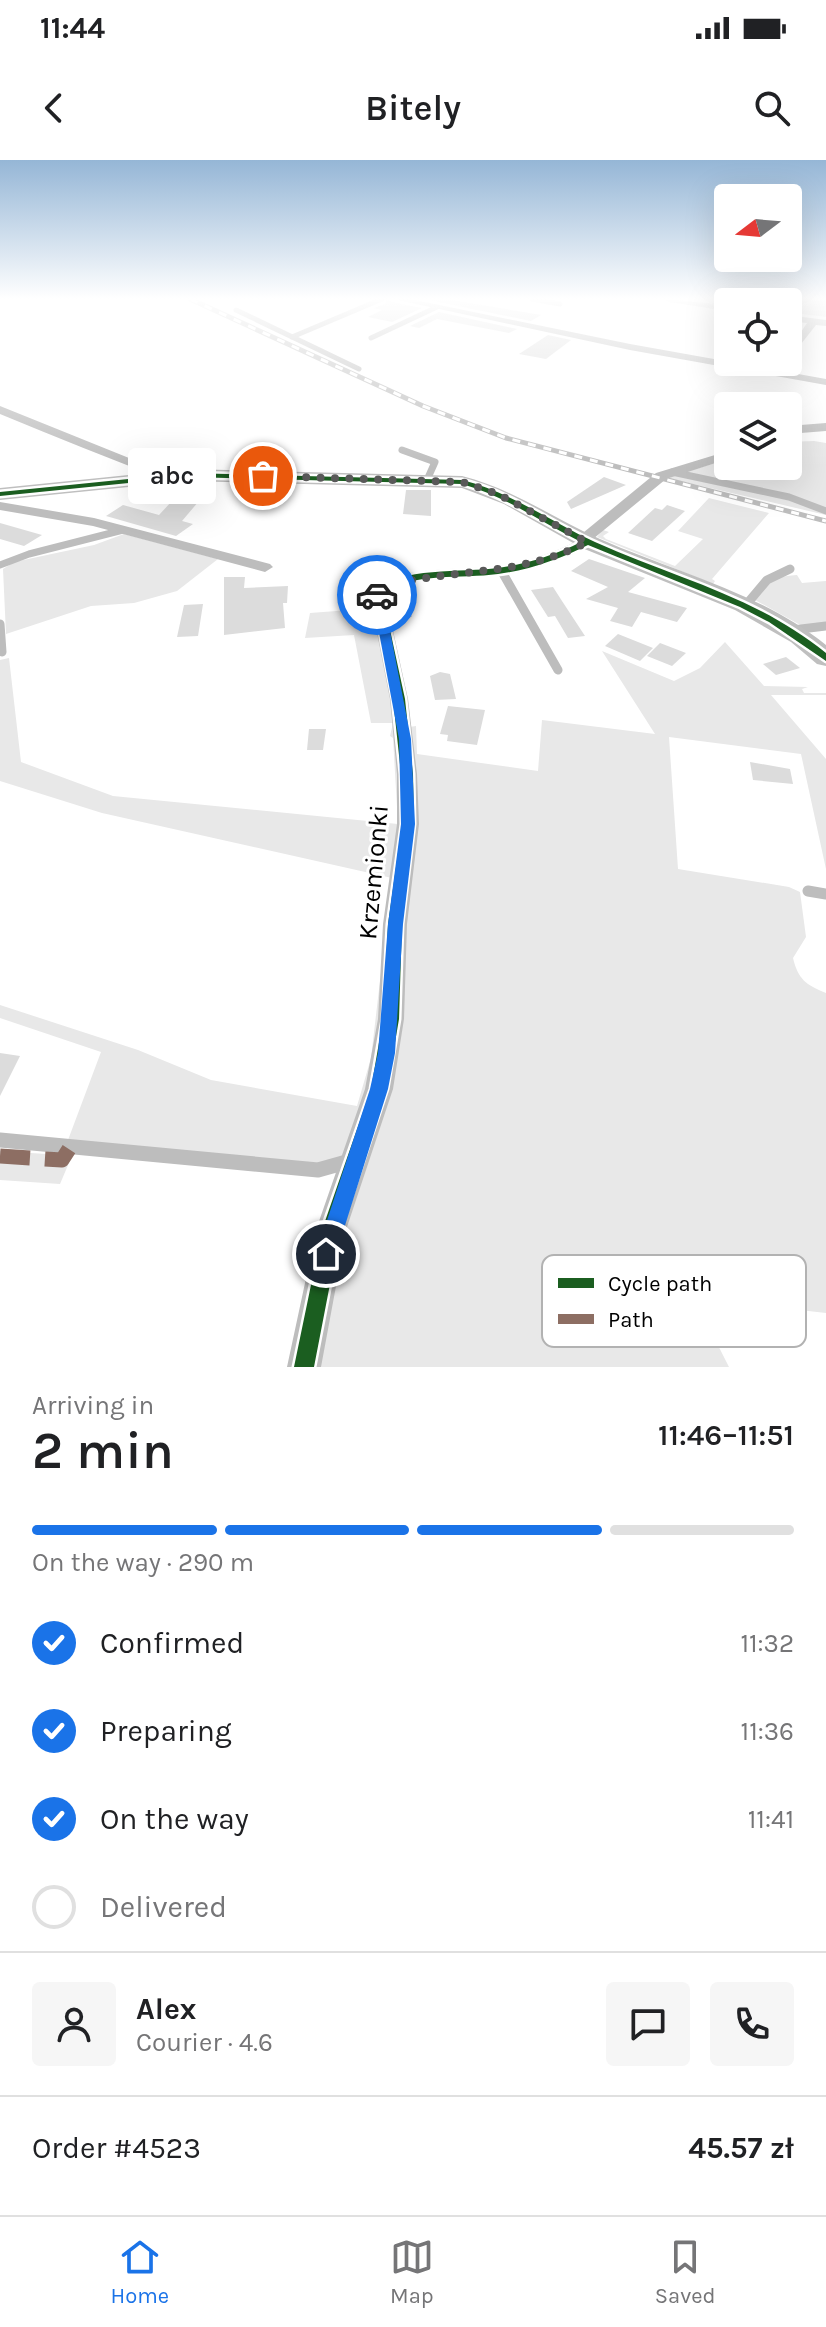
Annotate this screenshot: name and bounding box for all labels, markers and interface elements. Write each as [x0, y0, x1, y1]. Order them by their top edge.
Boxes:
text: 11:44 [40, 10, 105, 46]
icon: back [32, 86, 76, 130]
icon: search [750, 86, 794, 130]
text: Bitely [365, 87, 461, 129]
north arrow [714, 184, 802, 272]
map controls [714, 184, 802, 480]
button: locate [714, 288, 802, 376]
button: layers [714, 392, 802, 480]
pin [229, 442, 297, 510]
callout: abc [127, 448, 215, 504]
icon: bag [241, 454, 285, 498]
text: abc [150, 460, 194, 491]
courier [337, 555, 417, 635]
icon: car [355, 573, 399, 617]
street label: Krzemionki [352, 803, 395, 941]
pin [292, 1220, 360, 1288]
icon: home [304, 1232, 348, 1276]
legend [542, 1255, 806, 1347]
text: Cycle path [608, 1271, 712, 1297]
text: Path [608, 1307, 654, 1333]
text: Arriving in [32, 1390, 154, 1421]
text: 11:46–11:51 [658, 1417, 794, 1453]
text: 2 min [32, 1420, 174, 1481]
text: On the way · 290 m [32, 1547, 254, 1578]
icon: check [32, 1621, 76, 1665]
text: Confirmed [100, 1625, 244, 1661]
text: 11:32 [740, 1628, 794, 1659]
icon: check [32, 1709, 76, 1753]
text: Preparing [100, 1713, 232, 1749]
text: 11:36 [741, 1716, 794, 1747]
icon: check [32, 1797, 76, 1841]
text: On the way [100, 1801, 249, 1837]
text: 11:41 [748, 1804, 794, 1835]
text: Delivered [100, 1889, 227, 1925]
button: person [32, 1982, 116, 2066]
button: chat [606, 1982, 690, 2066]
button: phone [710, 1982, 794, 2066]
text: Alex [136, 1991, 196, 2027]
text: Courier · 4.6 [136, 2027, 273, 2058]
text: Order #4523 [32, 2130, 201, 2166]
text: 45.57 zł [688, 2130, 794, 2166]
tab: Home [110, 2235, 169, 2309]
tab: Map [390, 2235, 434, 2309]
tab: Saved [655, 2235, 716, 2309]

